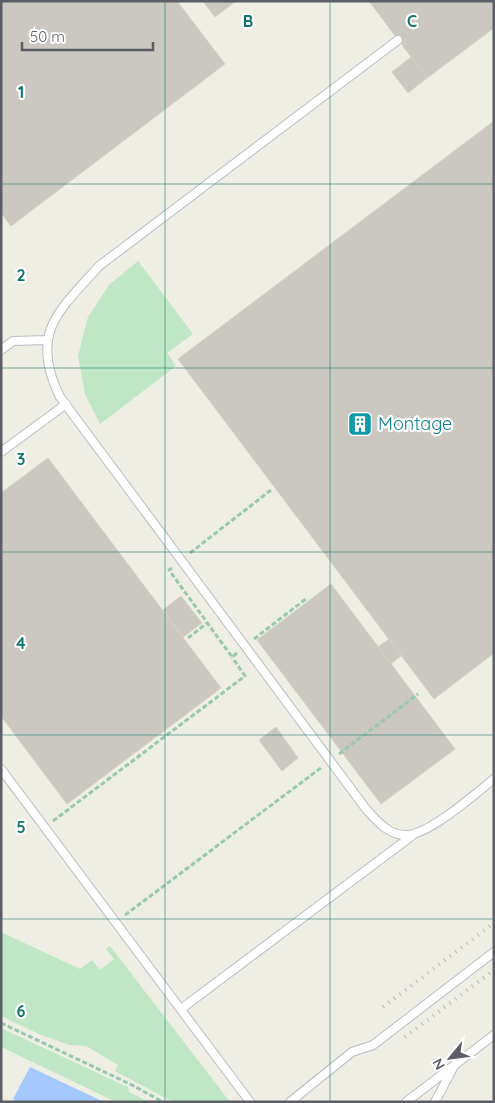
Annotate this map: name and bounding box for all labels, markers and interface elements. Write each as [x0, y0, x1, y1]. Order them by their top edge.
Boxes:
text: B [243, 11, 253, 31]
text: C [407, 11, 417, 31]
scale bar [22, 20, 154, 52]
text: 50 m [30, 27, 65, 46]
text: 1 [18, 82, 24, 102]
text: 2 [16, 265, 26, 285]
building icon: Montage [347, 411, 373, 437]
place label: Montage [378, 412, 452, 435]
text: 3 [17, 449, 25, 469]
text: 4 [16, 633, 26, 653]
text: 5 [16, 817, 26, 837]
text: 6 [17, 1001, 26, 1021]
north arrow [425, 1033, 475, 1083]
text: N [428, 1055, 449, 1073]

